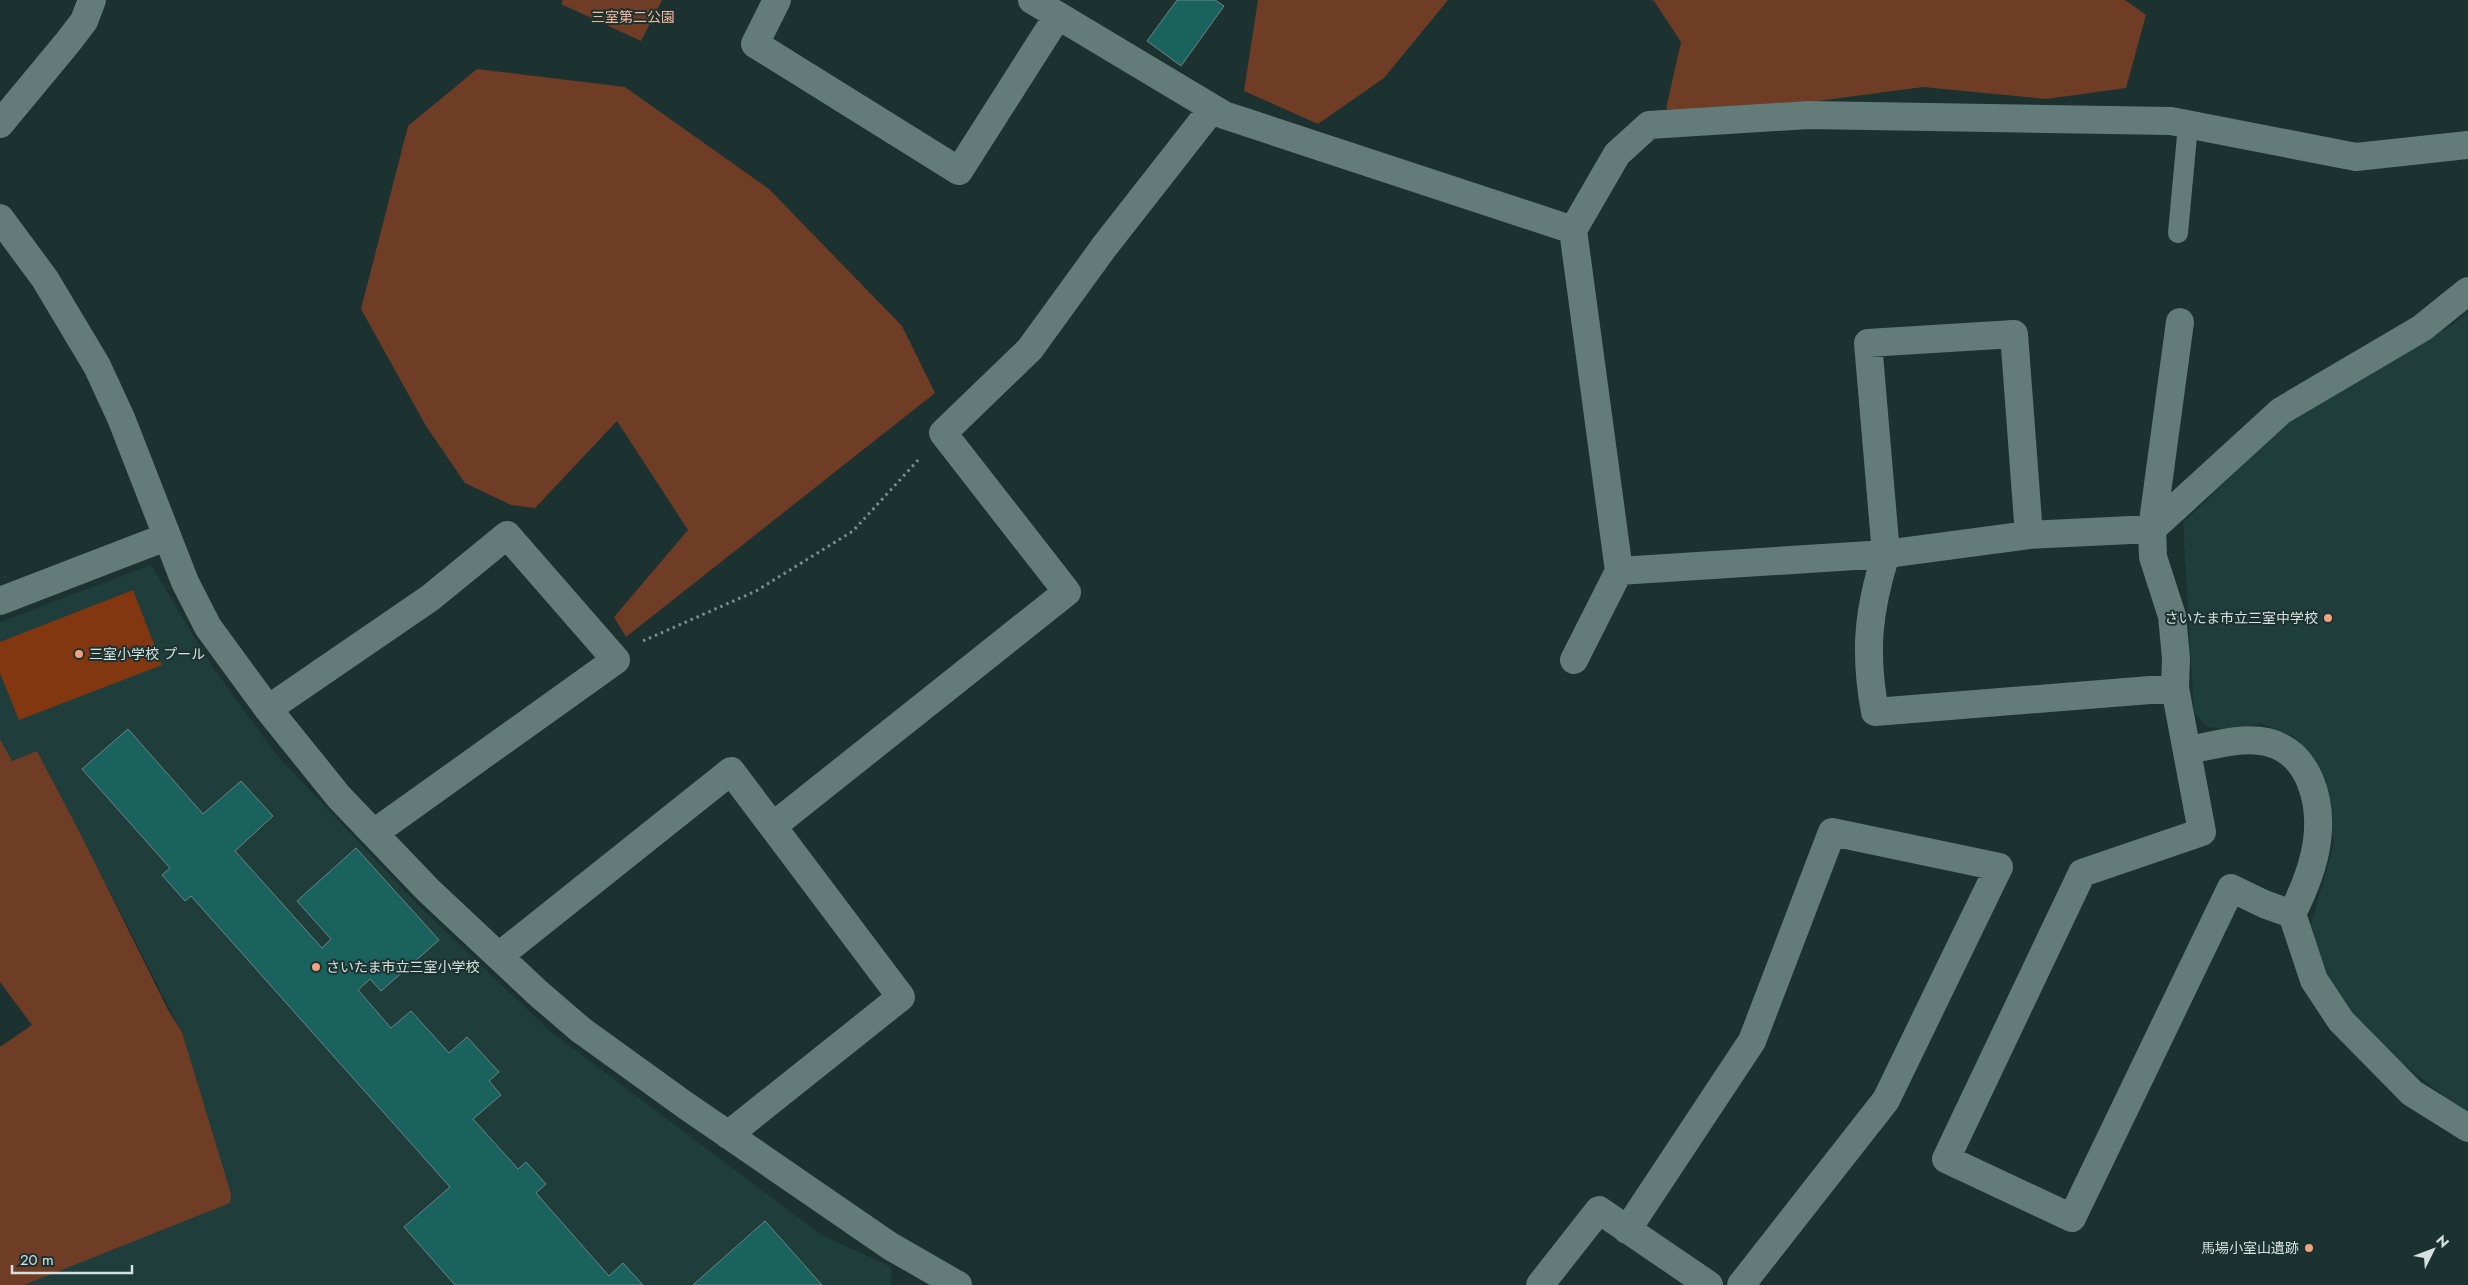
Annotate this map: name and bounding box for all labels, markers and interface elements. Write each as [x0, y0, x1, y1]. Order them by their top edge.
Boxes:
park label: 三室第二公園 [591, 7, 675, 27]
place label: さいたま市立三室中学校 [2164, 608, 2318, 628]
marker: さいたま市立三室中学校 [2322, 612, 2334, 624]
place label: 三室小学校 プール [89, 644, 205, 664]
marker: 三室小学校 プール [73, 648, 85, 660]
place label: さいたま市立三室小学校 [326, 957, 480, 977]
marker: さいたま市立三室小学校 [310, 961, 322, 973]
north arrow [2408, 1225, 2458, 1275]
text: N [2432, 1230, 2454, 1252]
place label: 馬場小室山遺跡 [2201, 1238, 2299, 1258]
scale bar [12, 1242, 132, 1274]
marker: 馬場小室山遺跡 [2303, 1242, 2315, 1254]
text: 20 m [20, 1249, 54, 1271]

